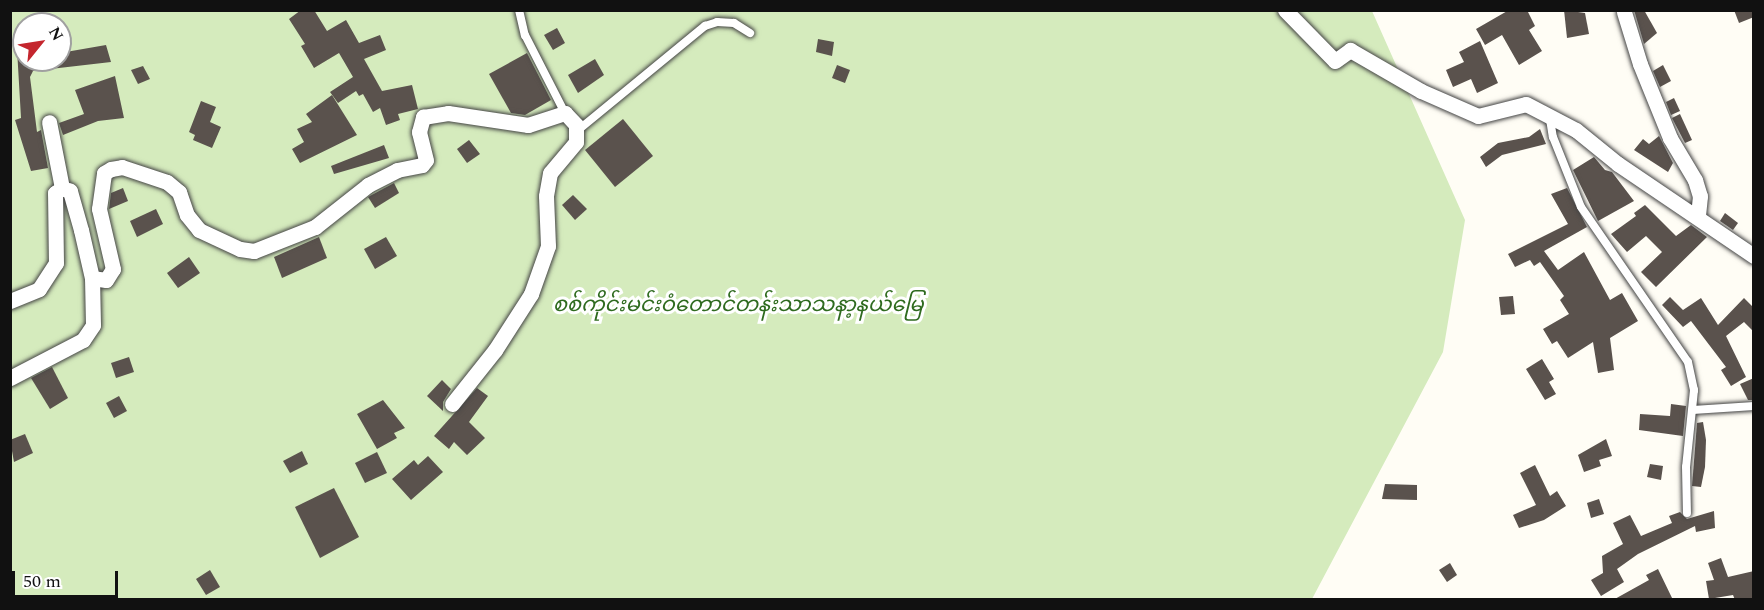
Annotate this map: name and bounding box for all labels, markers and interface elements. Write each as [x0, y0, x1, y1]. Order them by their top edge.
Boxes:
north arrow [12, 12, 72, 72]
text: N [42, 22, 70, 46]
park label: စစ်ကိုင်းမင်းဝံတောင်တန်းသာသနာ့နယ်မြေ [553, 292, 923, 318]
scale bar [15, 559, 122, 597]
text: 50 m [23, 568, 61, 595]

